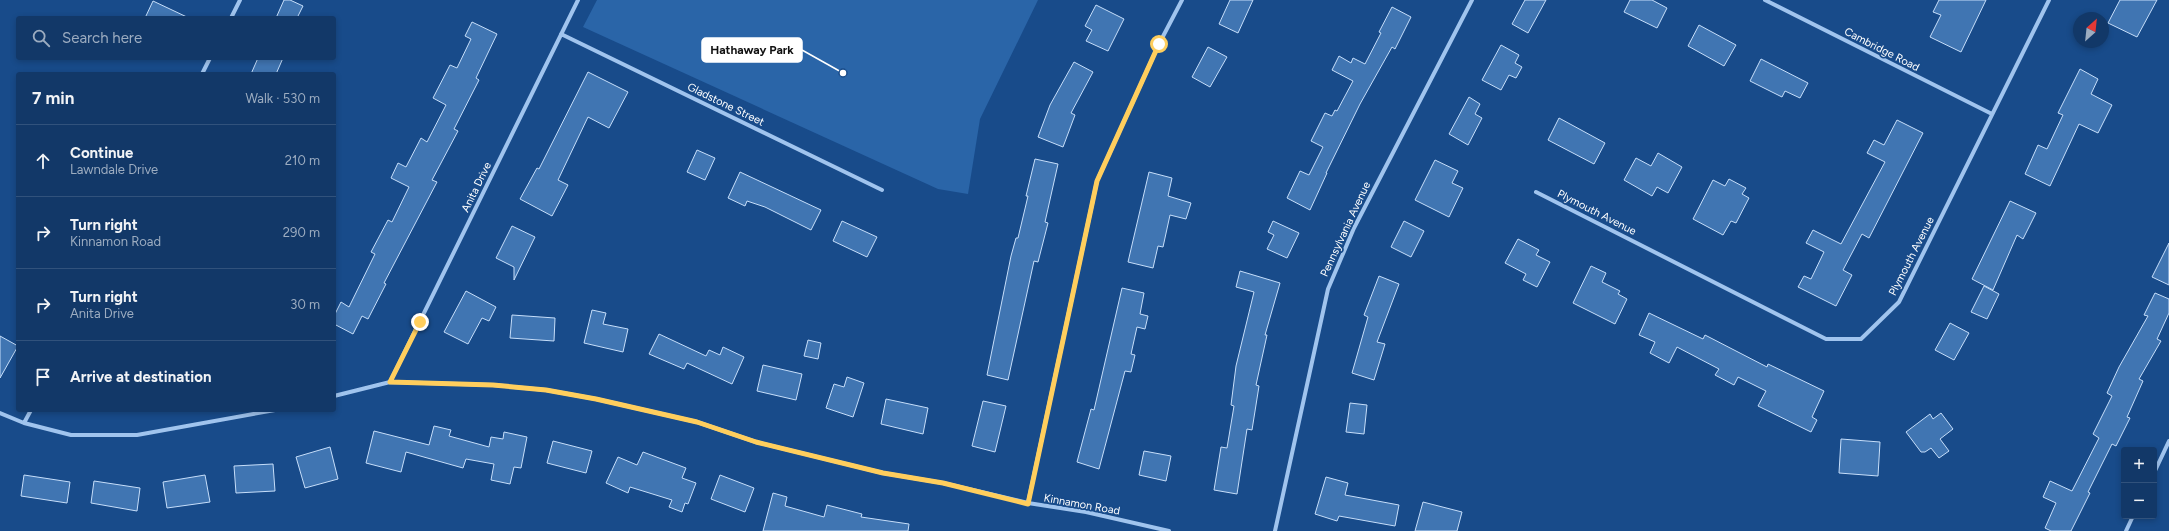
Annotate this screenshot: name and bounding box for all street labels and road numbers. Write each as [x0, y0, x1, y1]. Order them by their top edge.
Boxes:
street label: Cambridge Road [1842, 25, 1922, 74]
street label: Gladstone Street [685, 80, 766, 129]
street label: Anita Drive [459, 160, 494, 214]
street label: Pennsylvania Avenue [1318, 180, 1373, 279]
street label: Plymouth Avenue [1555, 187, 1638, 238]
street label: Plymouth Avenue [1886, 215, 1937, 298]
street label: Kinnamon Road [1043, 491, 1121, 518]

